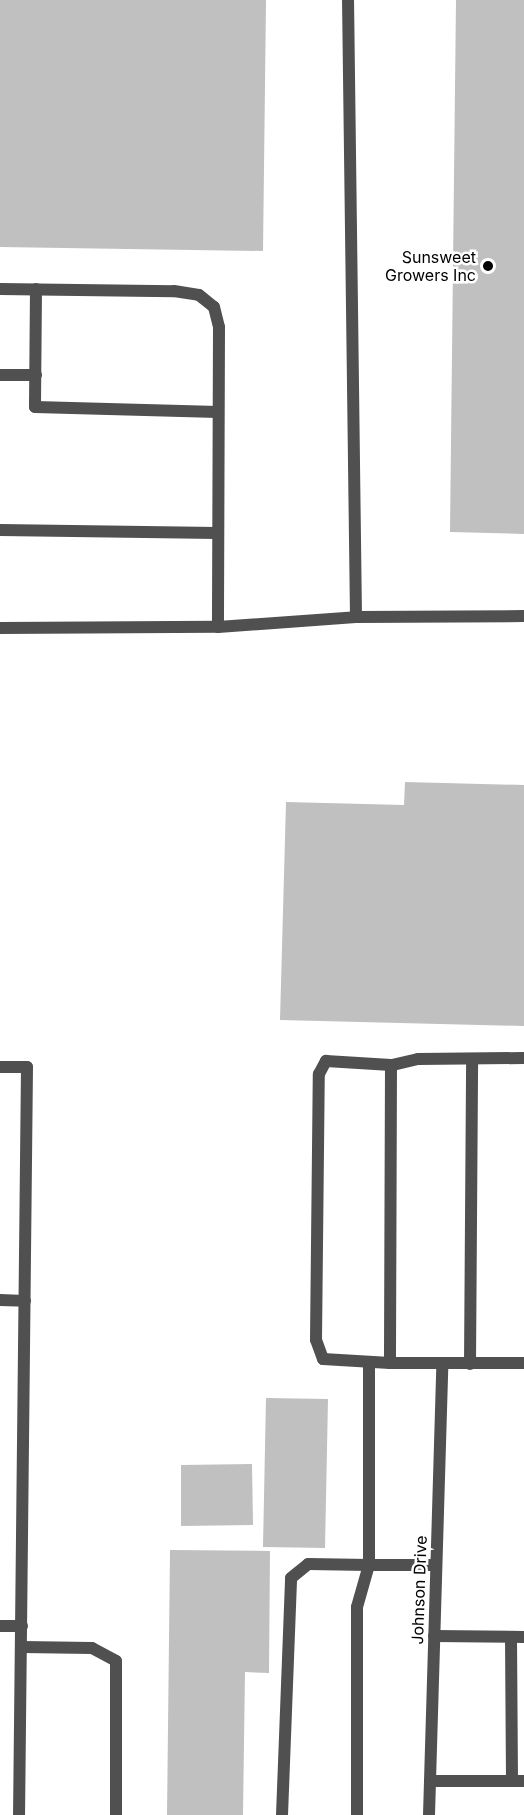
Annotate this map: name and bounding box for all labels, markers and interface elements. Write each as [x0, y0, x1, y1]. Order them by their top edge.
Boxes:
place label: Sunsweet Growers Inc [385, 247, 476, 285]
marker: Sunsweet Growers Inc [481, 259, 495, 273]
street label: Johnson Drive [407, 1535, 431, 1645]

